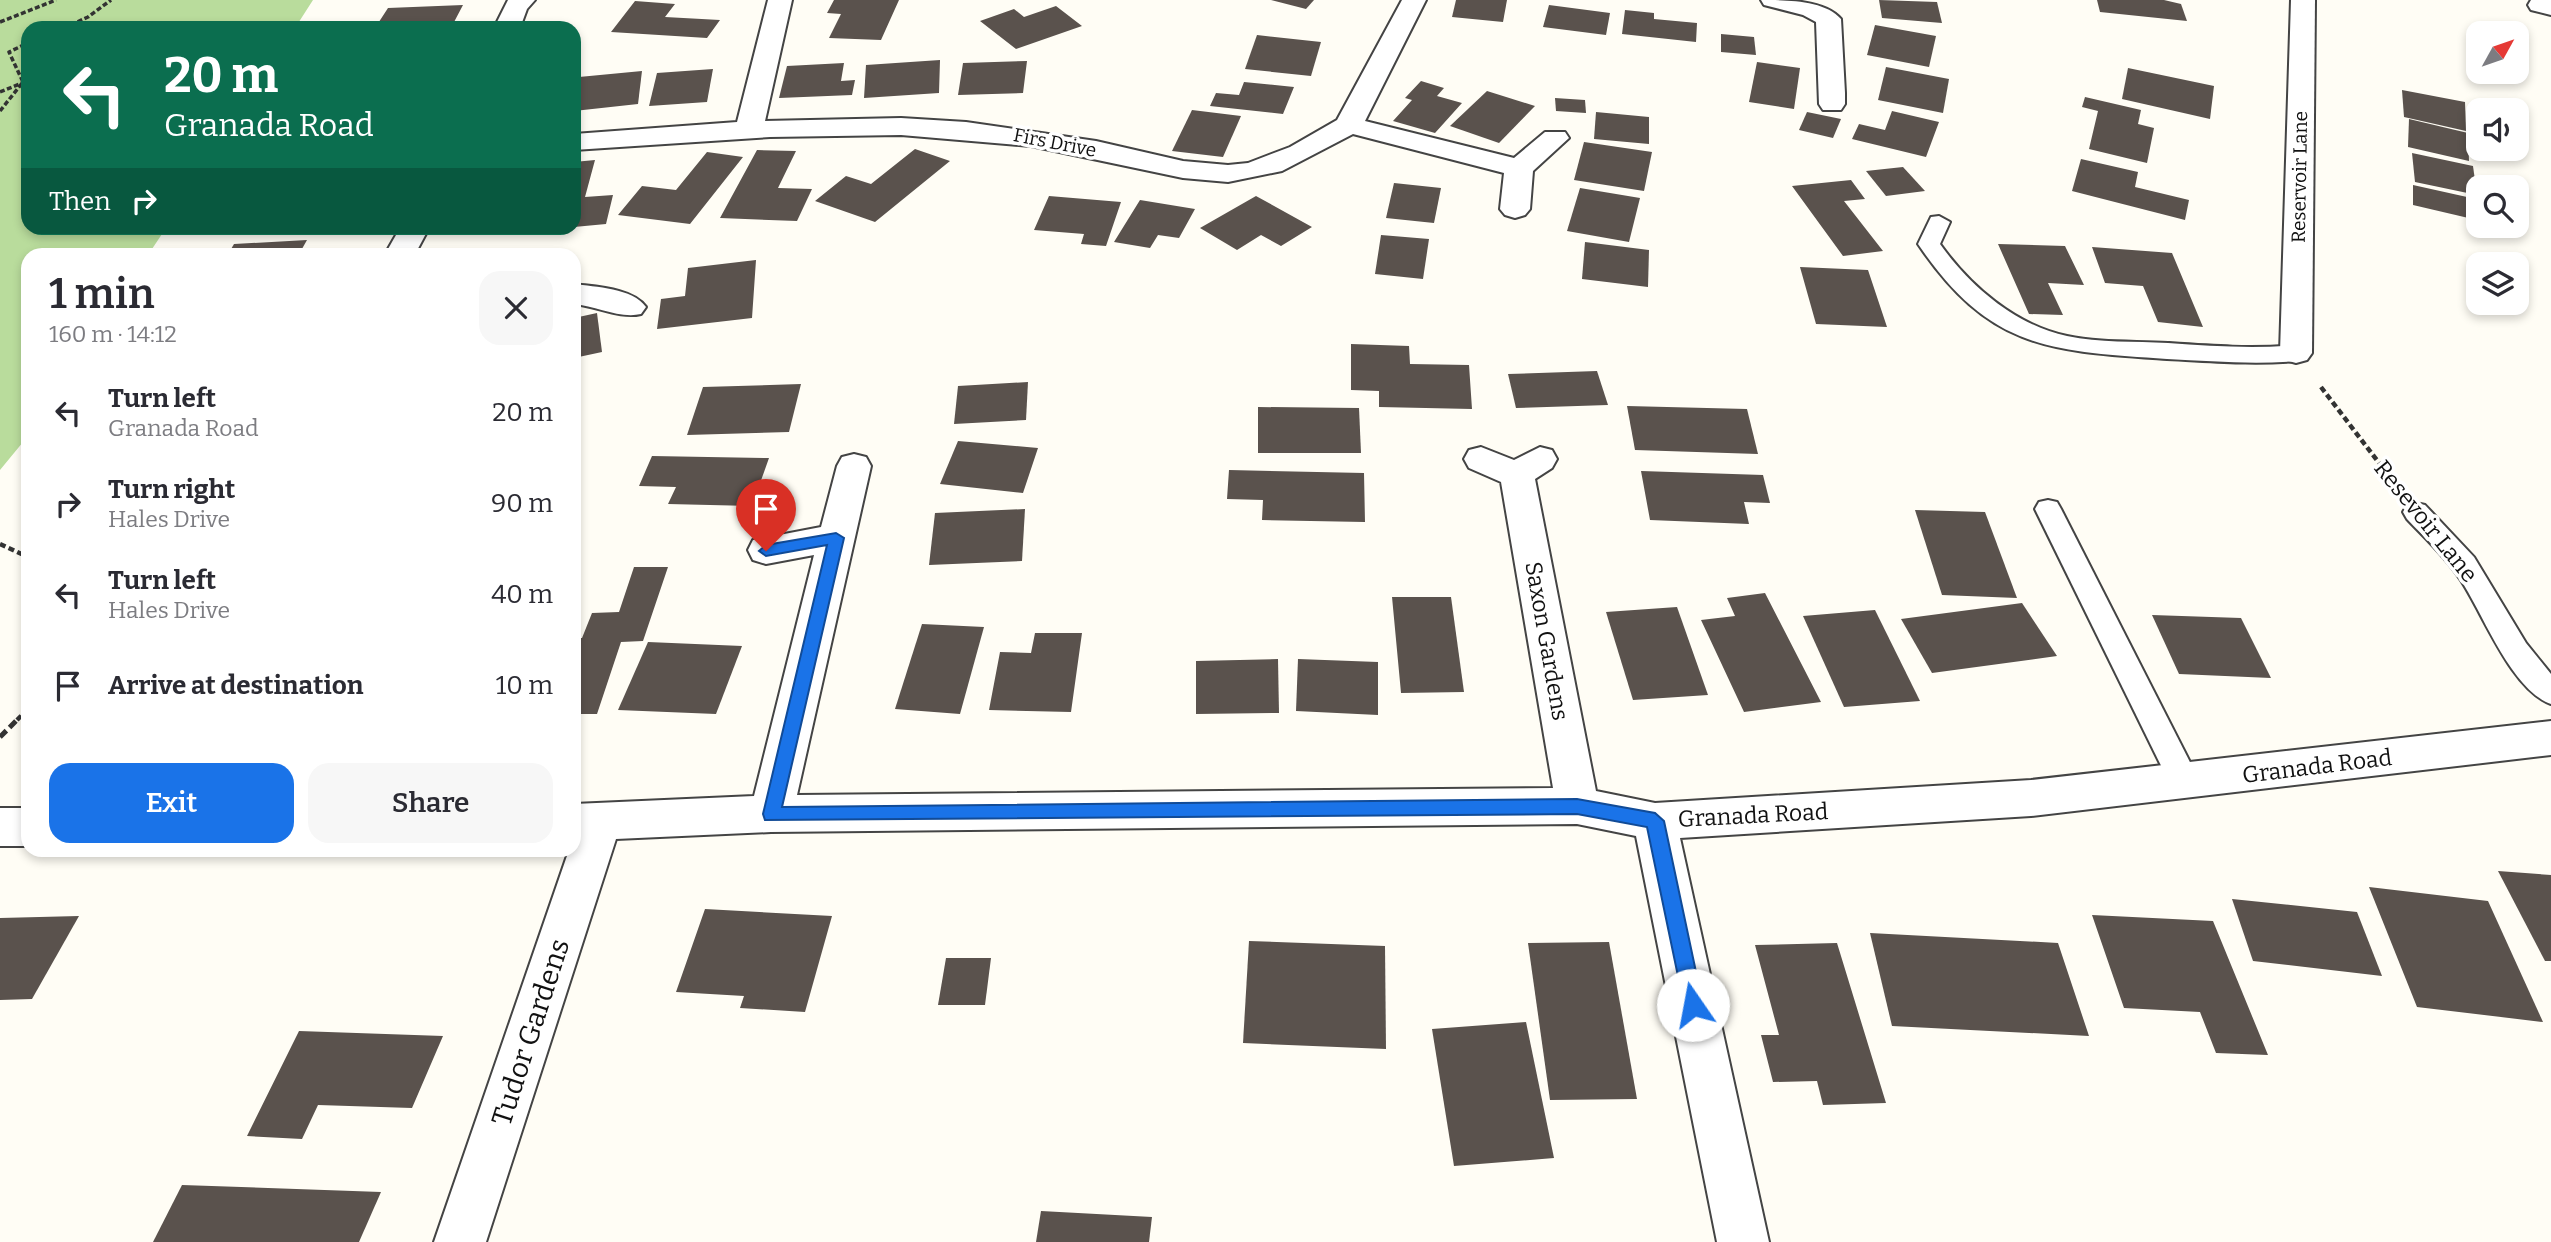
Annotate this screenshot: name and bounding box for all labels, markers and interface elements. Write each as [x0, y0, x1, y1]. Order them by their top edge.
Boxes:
north arrow [2466, 21, 2529, 84]
map controls [2466, 21, 2529, 315]
text: 20 m [164, 46, 278, 105]
icon: left [49, 49, 140, 140]
button: sound [2466, 98, 2529, 161]
text: Granada Road [164, 106, 374, 144]
street label: Reservoir Lane [2287, 111, 2312, 243]
street label: Firs Drive [1012, 123, 1098, 162]
button: search [2466, 175, 2529, 238]
icon: right [125, 182, 163, 220]
text: Then [49, 186, 111, 217]
button: layers [2466, 252, 2529, 315]
text: 1 min [49, 269, 155, 319]
button: close [479, 271, 553, 345]
text: 160 m · 14:12 [49, 320, 177, 348]
text: Turn left [108, 383, 216, 414]
icon: left [49, 394, 87, 432]
text: 20 m [492, 397, 553, 428]
text: Granada Road [108, 414, 259, 442]
street label: Resevoir Lane [2368, 454, 2484, 588]
text: Turn right [108, 474, 235, 505]
pin [736, 479, 796, 551]
icon: right [49, 485, 87, 523]
text: 90 m [491, 488, 553, 519]
icon: arrive [747, 490, 785, 528]
text: Hales Drive [108, 505, 230, 533]
street label: Saxon Gardens [1519, 559, 1575, 723]
text: Turn left [108, 565, 216, 596]
icon: left [49, 576, 87, 614]
text: 40 m [491, 579, 553, 610]
text: Hales Drive [108, 596, 230, 624]
icon: arrive [49, 667, 87, 705]
text: Arrive at destination [108, 670, 363, 701]
text: 10 m [496, 670, 553, 701]
street label: Granada Road [2240, 743, 2394, 789]
button: Exit [49, 763, 294, 843]
button: Share [308, 763, 553, 843]
street label: Granada Road [1677, 797, 1829, 833]
street label: Tudor Gardens [485, 935, 576, 1130]
position arrow [1656, 968, 1730, 1042]

